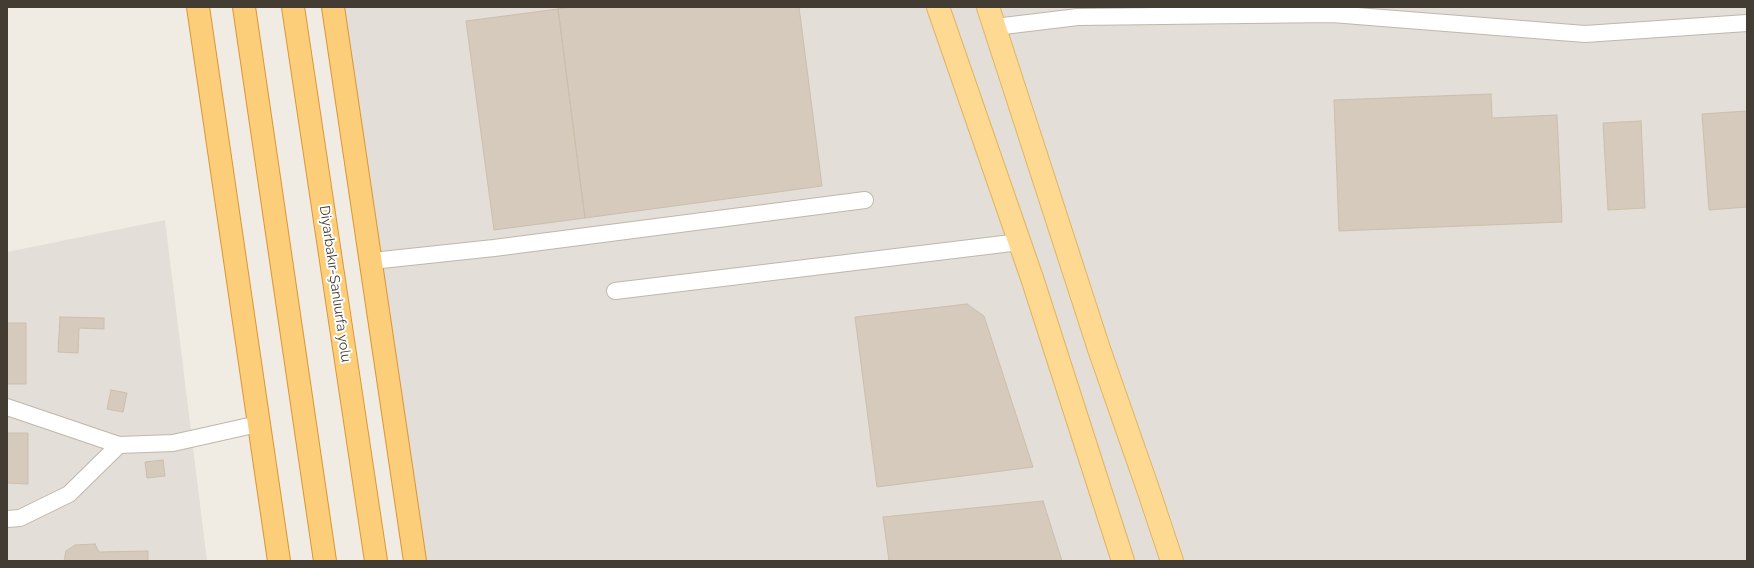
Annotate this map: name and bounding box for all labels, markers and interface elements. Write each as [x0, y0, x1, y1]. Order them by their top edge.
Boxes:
street label: Diyarbakır-Şanlıurfa yolu [316, 205, 354, 363]

